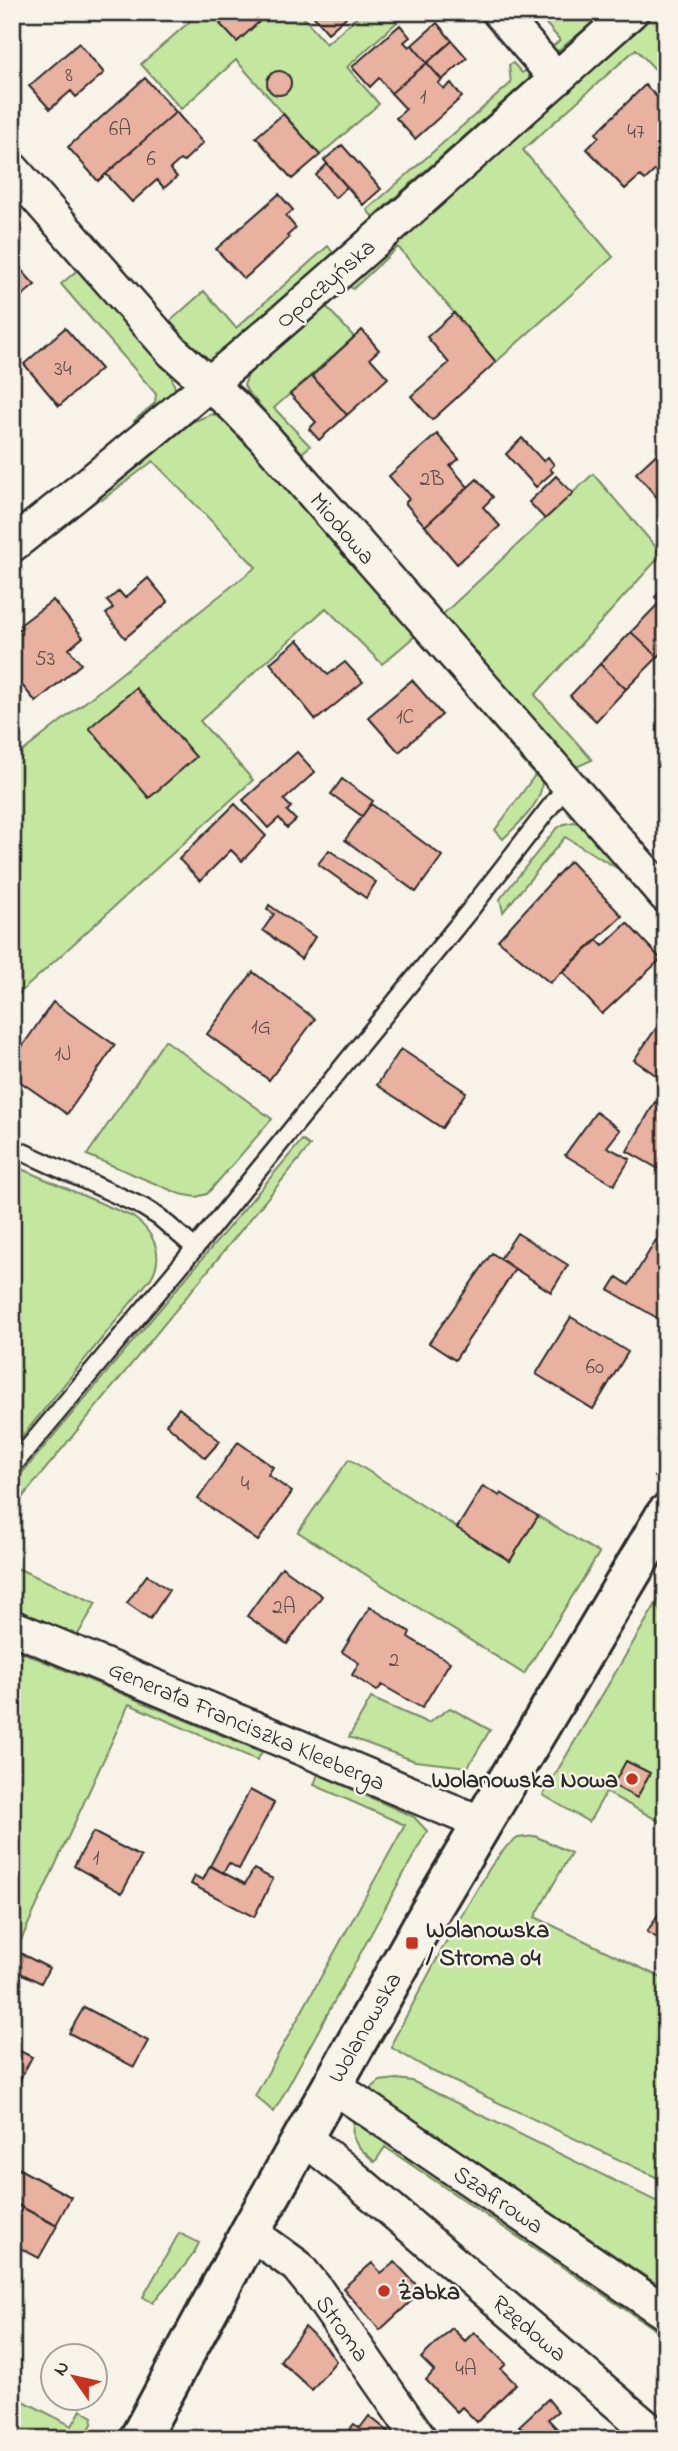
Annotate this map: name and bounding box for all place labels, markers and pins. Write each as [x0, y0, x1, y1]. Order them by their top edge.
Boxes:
place label: Wolanowska Nowa [432, 1764, 618, 1799]
marker: Wolanowska Nowa [624, 1771, 640, 1787]
place label: Wolanowska / Stroma 04 [425, 1914, 549, 1977]
marker: Wolanowska / Stroma 04 [404, 1935, 420, 1951]
place label: Żabka [398, 2276, 460, 2311]
marker: Żabka [376, 2283, 392, 2299]

